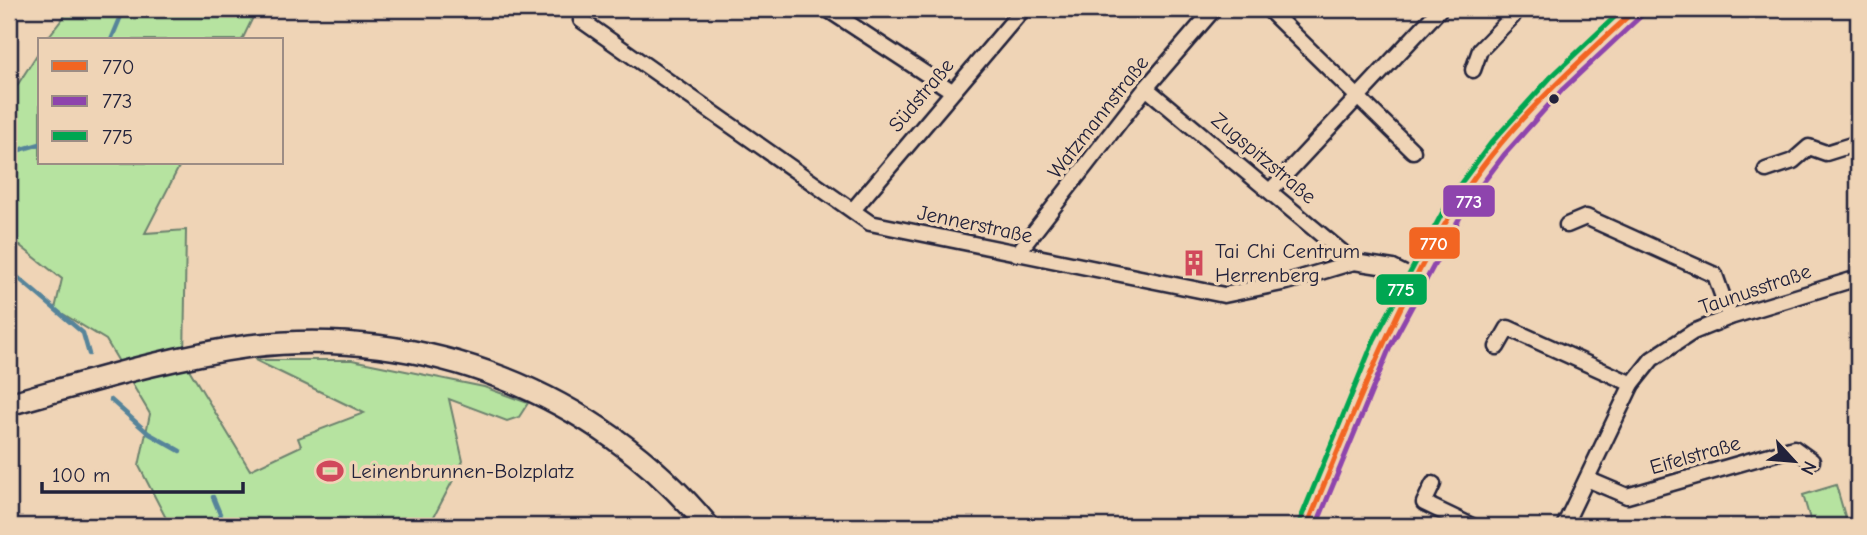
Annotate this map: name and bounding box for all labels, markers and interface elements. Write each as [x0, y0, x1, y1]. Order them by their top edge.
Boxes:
legend [38, 38, 284, 164]
street label: Watzmannstraße [1043, 51, 1153, 183]
street label: Südstraße [883, 53, 959, 137]
text: 770 [102, 55, 135, 79]
text: 773 [102, 89, 133, 113]
unlabelled marker [1547, 92, 1561, 106]
street label: Zugspitzstraße [1207, 107, 1321, 209]
text: 775 [102, 125, 133, 149]
line badge: 773 [1442, 184, 1496, 218]
text: 773 [1456, 191, 1482, 213]
street label: Jennerstraße [915, 200, 1035, 248]
line badge: 770 [1408, 226, 1461, 260]
text: 770 [1420, 233, 1448, 255]
place label: Tai Chi Centrum Herrenberg [1215, 239, 1360, 287]
building icon: Tai Chi Centrum Herrenberg [1179, 248, 1209, 278]
street label: Taunusstraße [1696, 259, 1814, 319]
line badge: 775 [1375, 273, 1428, 306]
text: 775 [1387, 279, 1415, 301]
north arrow [1758, 426, 1828, 496]
street label: Eifelstraße [1647, 431, 1743, 479]
scale bar [42, 451, 243, 495]
sports icon: Leinenbrunnen-Bolzplatz [315, 456, 345, 486]
text: N [1796, 458, 1821, 478]
place label: Leinenbrunnen-Bolzplatz [351, 459, 574, 483]
text: 100 m [52, 463, 110, 487]

